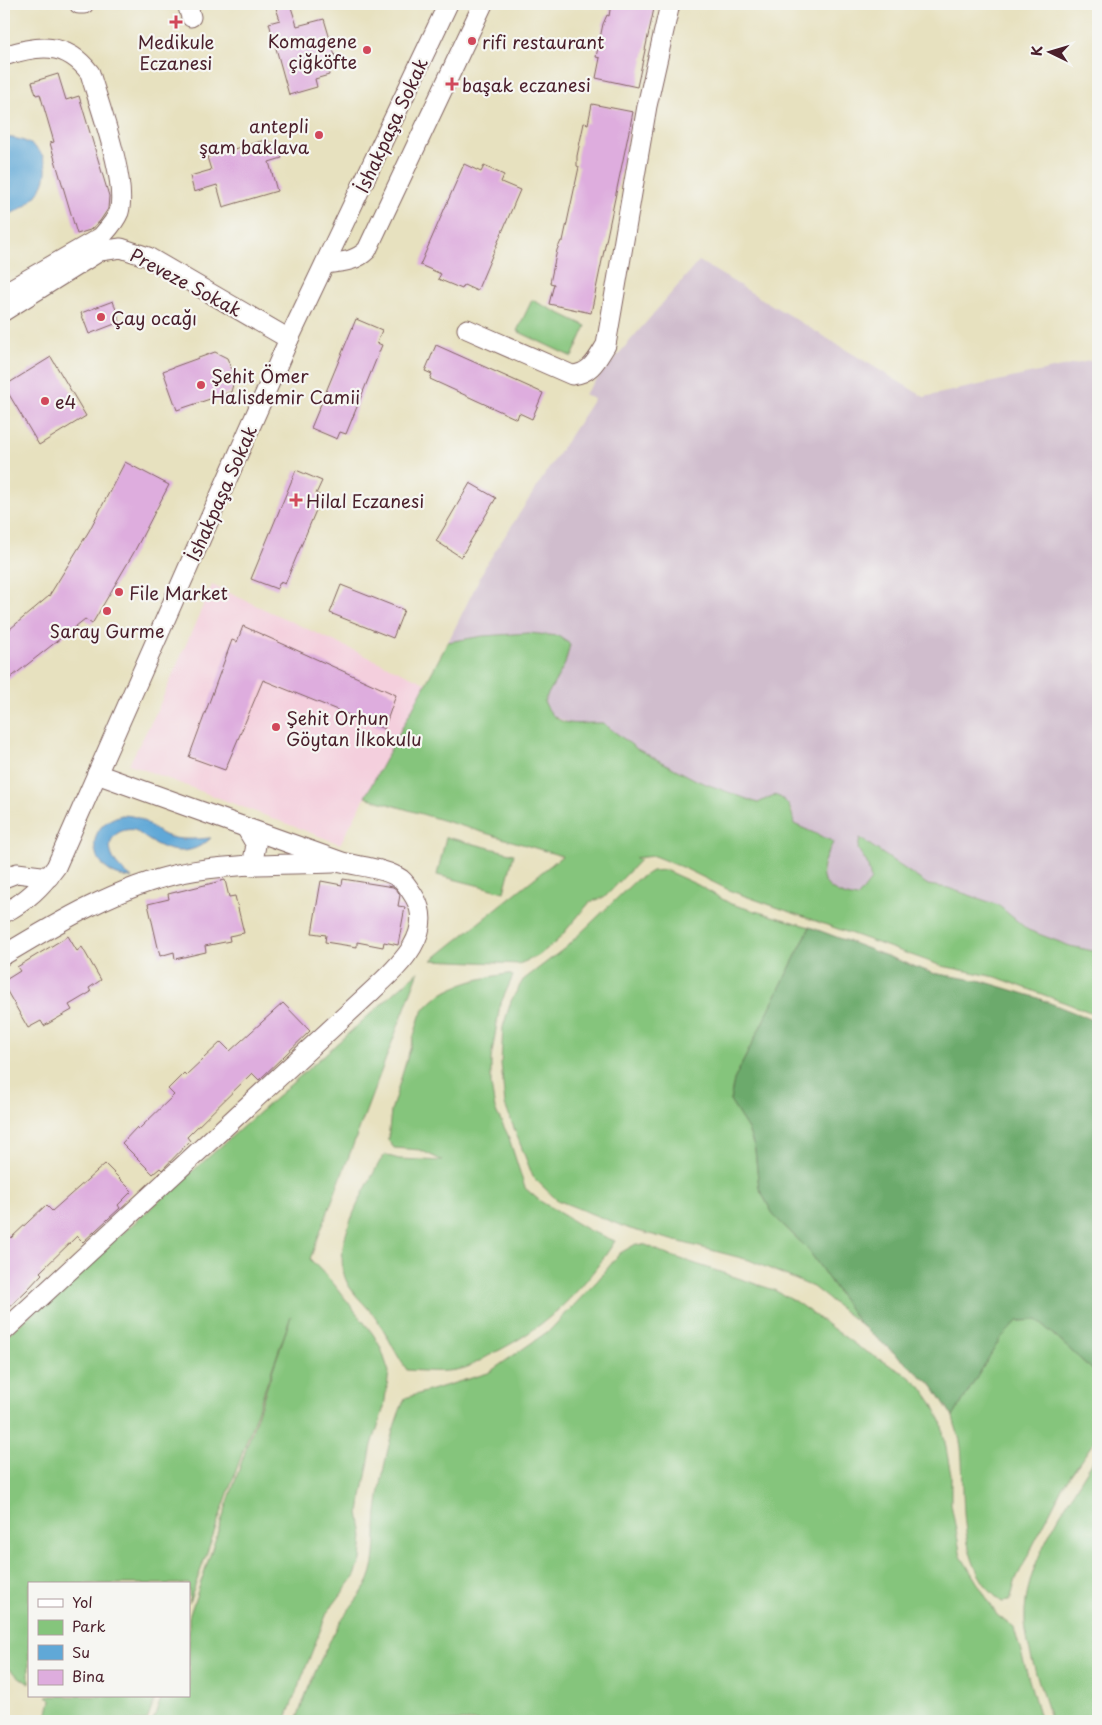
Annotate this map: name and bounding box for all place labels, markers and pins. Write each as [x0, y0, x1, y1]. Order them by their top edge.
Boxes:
marker: Medikule Eczanesi [170, 16, 182, 28]
place label: Komagene çiğköfte [268, 27, 357, 75]
place label: Medikule Eczanesi [138, 28, 215, 76]
place label: rifi restaurant [482, 28, 604, 55]
marker: rifi restaurant [466, 35, 478, 47]
marker: Komagene çiğköfte [361, 44, 373, 56]
place label: başak eczanesi [462, 71, 591, 98]
marker: başak eczanesi [446, 78, 458, 90]
place label: antepli şam baklava [199, 112, 310, 160]
marker: antepli şam baklava [313, 129, 325, 141]
place label: Çay ocağı [111, 304, 197, 331]
marker: Çay ocağı [95, 311, 107, 323]
place label: Şehit Ömer Halisdemir Camii [211, 362, 360, 410]
marker: Şehit Ömer Halisdemir Camii [195, 379, 207, 391]
place label: e4 [55, 388, 76, 415]
marker: e4 [39, 395, 51, 407]
place label: Hilal Eczanesi [306, 487, 424, 514]
marker: Hilal Eczanesi [290, 494, 302, 506]
place label: File Market [129, 579, 228, 606]
marker: File Market [113, 586, 125, 598]
marker: Saray Gurme [101, 605, 113, 617]
place label: Saray Gurme [50, 617, 164, 644]
place label: Şehit Orhun Göytan İlkokulu [286, 704, 422, 752]
marker: Şehit Orhun Göytan İlkokulu [270, 721, 282, 733]

